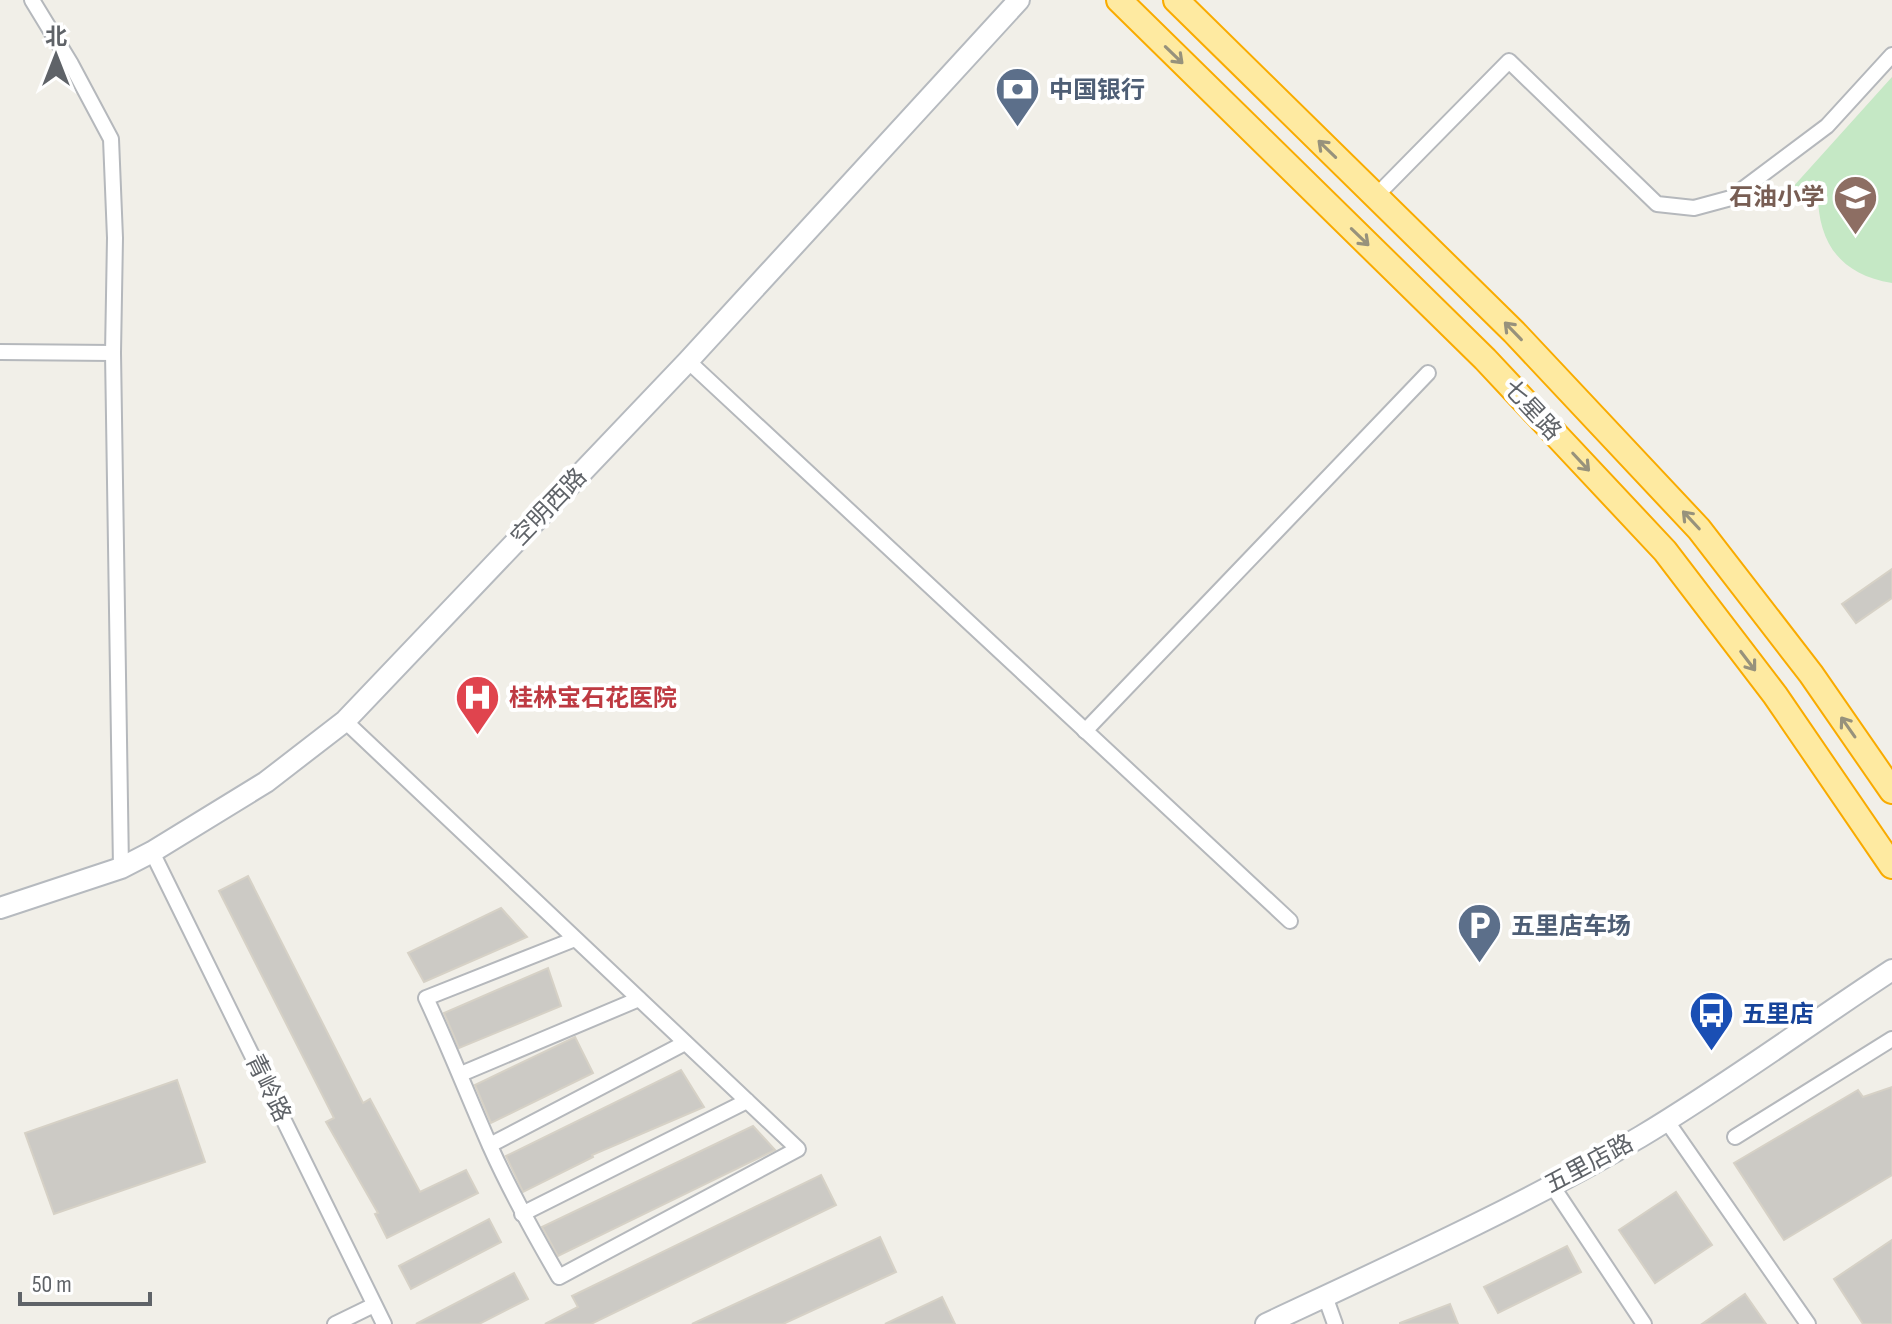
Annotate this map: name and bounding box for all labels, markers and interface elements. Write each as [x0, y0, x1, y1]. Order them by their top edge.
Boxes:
north arrow [16, 16, 96, 96]
text: 北 [45, 24, 67, 51]
one-way arrow [1164, 45, 1184, 64]
bank icon: 中国银行 [994, 66, 1042, 129]
place label: 中国银行 [1049, 76, 1145, 105]
one-way arrow [1317, 139, 1337, 158]
school or university icon: 石油小学 [1832, 173, 1880, 236]
place label: 石油小学 [1729, 183, 1825, 212]
one-way arrow [1350, 227, 1370, 246]
one-way arrow [1503, 321, 1522, 341]
street label: 七星路 [1497, 374, 1567, 446]
one-way arrow [1572, 452, 1591, 472]
street label: 空明西路 [505, 462, 593, 552]
one-way arrow [1681, 510, 1700, 530]
one-way arrow [1740, 650, 1757, 671]
hospital icon: 桂林宝石花医院 [454, 674, 502, 737]
place label: 桂林宝石花医院 [509, 684, 677, 713]
one-way arrow [1840, 717, 1856, 739]
parking icon: 五里店车场 [1456, 902, 1504, 965]
place label: 五里店车场 [1511, 912, 1631, 941]
bus stop icon: 五里店 [1687, 990, 1735, 1053]
place label: 五里店 [1742, 1000, 1814, 1029]
street label: 青岭路 [239, 1049, 297, 1127]
street label: 五里店路 [1540, 1129, 1638, 1199]
scale bar [20, 1256, 150, 1306]
text: 50 m [32, 1270, 72, 1299]

